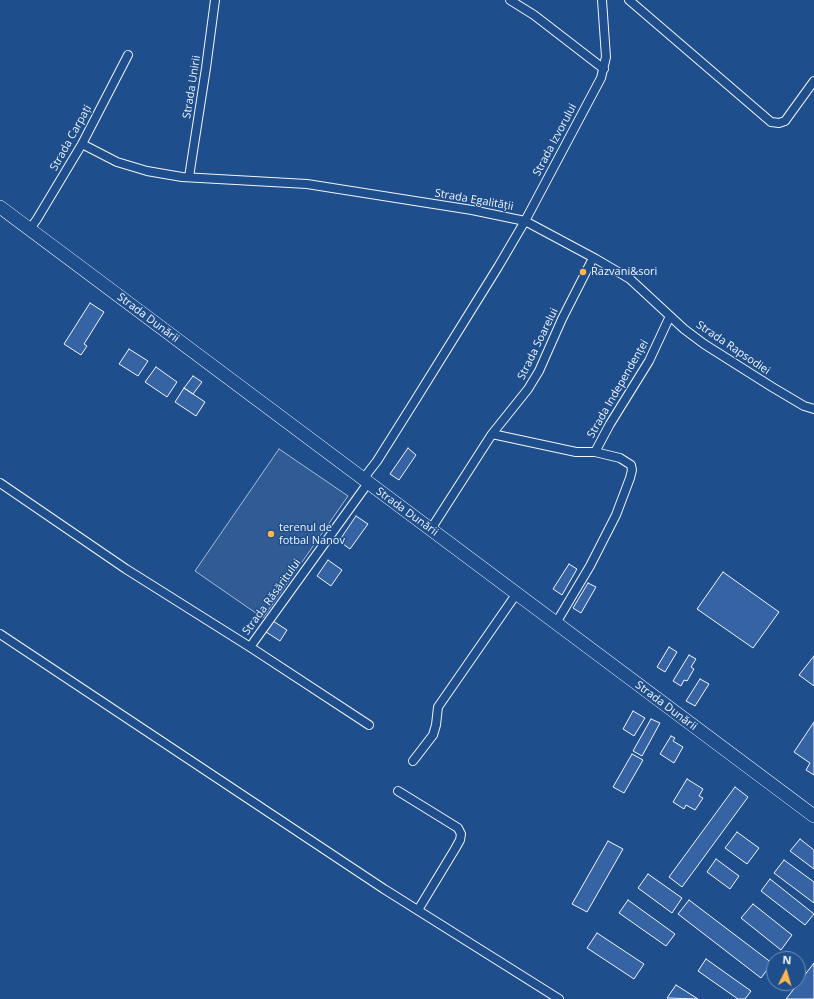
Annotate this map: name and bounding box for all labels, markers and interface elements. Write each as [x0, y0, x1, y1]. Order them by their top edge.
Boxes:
street label: Strada Unirii [180, 54, 204, 120]
street label: Strada Izvorului [530, 102, 580, 178]
street label: Strada Carpați [47, 103, 95, 173]
street label: Strada Egalității [434, 187, 514, 213]
place label: Razvani&sori [591, 265, 657, 279]
marker: Razvani&sori [578, 267, 588, 277]
street label: Strada Dunării [115, 290, 181, 346]
street label: Strada Soarelui [515, 306, 561, 382]
street label: Strada Rapsodiei [694, 318, 772, 378]
street label: Strada Independenței [584, 338, 652, 440]
street label: Strada Dunării [373, 485, 441, 539]
place label: terenul de fotbal Nanov [279, 521, 345, 547]
marker: terenul de fotbal Nanov [266, 529, 276, 539]
street label: Strada Răsăritului [240, 556, 304, 638]
street label: Strada Dunării [633, 678, 699, 734]
north arrow [766, 951, 806, 991]
text: N [782, 952, 792, 967]

